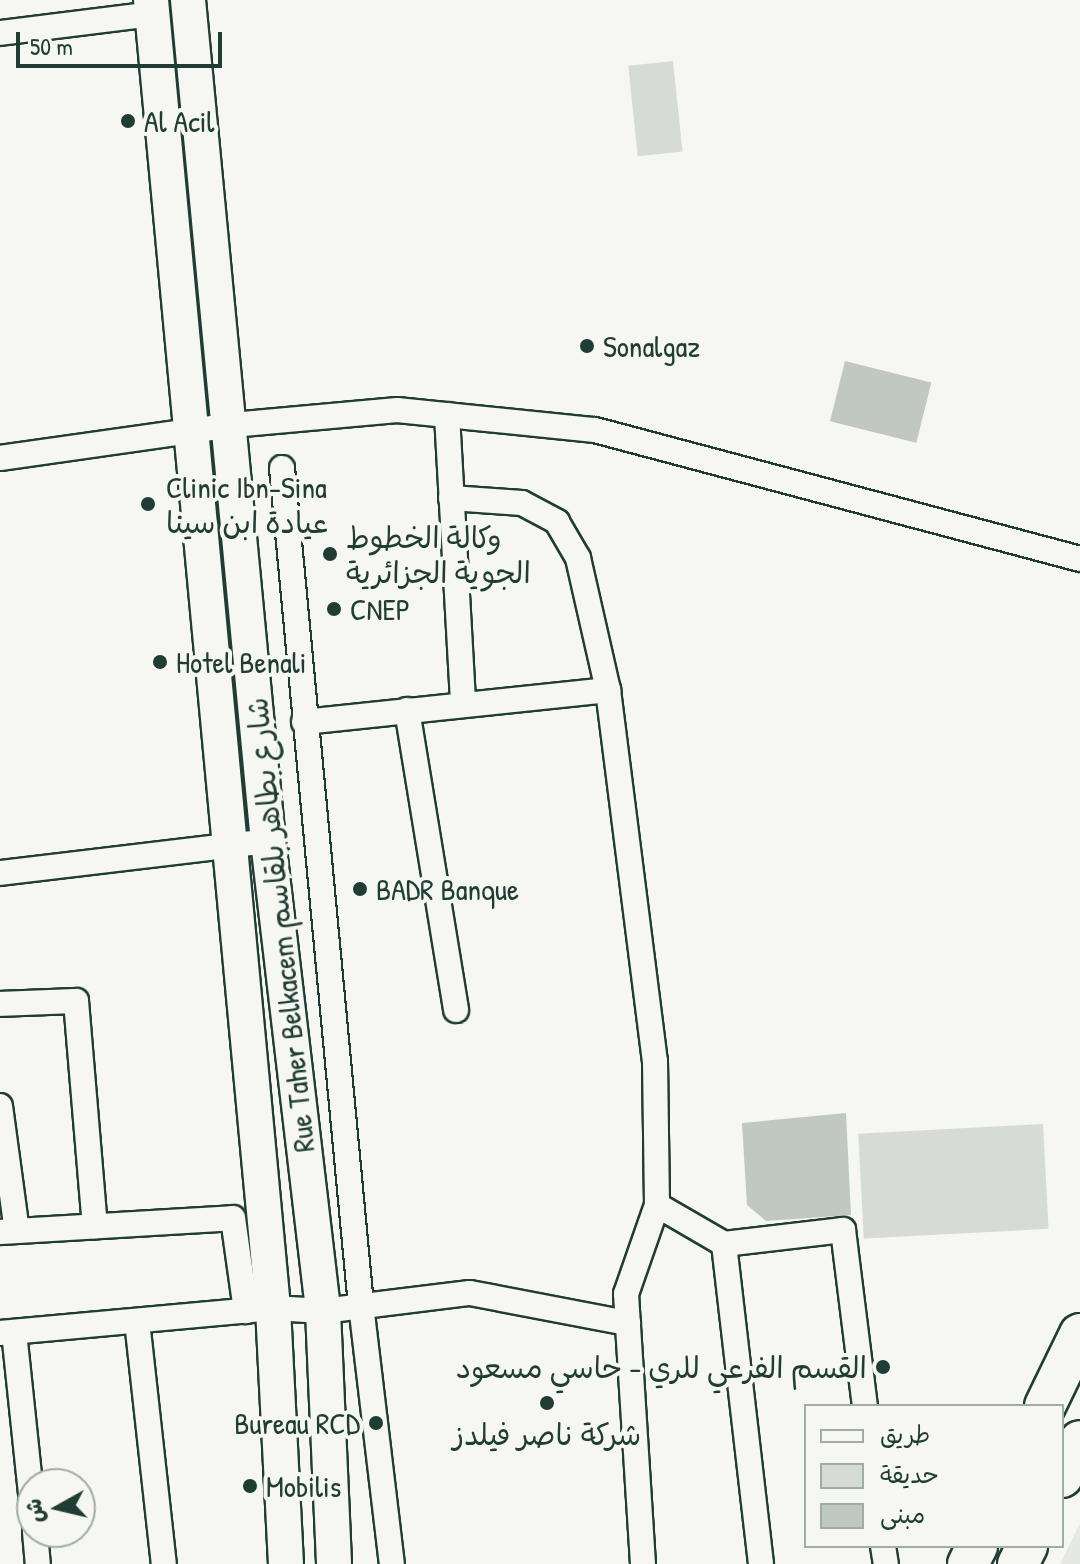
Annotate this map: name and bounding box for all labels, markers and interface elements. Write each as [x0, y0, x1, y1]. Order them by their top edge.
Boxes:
scale bar [20, 16, 226, 66]
text: 50 m [30, 30, 73, 62]
place label: Al Acil [144, 103, 214, 139]
marker: Al Acil [119, 112, 137, 130]
place label: Sonalgaz [603, 328, 700, 364]
marker: Sonalgaz [578, 337, 596, 355]
place label: Clinic Ibn-Sina عيادة ابن سينا [166, 469, 328, 540]
marker: Clinic Ibn-Sina عيادة ابن سينا [137, 493, 159, 515]
place label: وكالة الخطوط الجوية الجزائرية [346, 519, 531, 590]
marker: وكالة الخطوط الجوية الجزائرية [321, 545, 339, 563]
place label: CNEP [350, 591, 410, 627]
marker: CNEP [325, 600, 343, 618]
place label: Hotel Benali [176, 644, 306, 680]
marker: Hotel Benali [151, 653, 169, 671]
street label: Rue Taher Belkacem شارع بطاهر بلقاسم [238, 696, 322, 1154]
place label: BADR Banque [376, 871, 519, 907]
marker: BADR Banque [351, 880, 369, 898]
place label: القسم الفرعي للري - حاسي مسعود [456, 1349, 867, 1385]
marker: القسم الفرعي للري - حاسي مسعود [874, 1358, 892, 1376]
marker: شركة ناصر فيلدز [538, 1394, 556, 1412]
legend [804, 1404, 1064, 1548]
place label: Bureau RCD [234, 1405, 360, 1441]
marker: Bureau RCD [367, 1414, 385, 1432]
place label: شركة ناصر فيلدز [453, 1416, 641, 1452]
text: طريق [880, 1418, 930, 1450]
text: حديقة [880, 1458, 939, 1490]
north arrow [16, 1468, 96, 1548]
place label: Mobilis [266, 1468, 341, 1504]
marker: Mobilis [241, 1477, 259, 1495]
text: ش [18, 1497, 51, 1525]
text: مبنى [880, 1498, 925, 1530]

